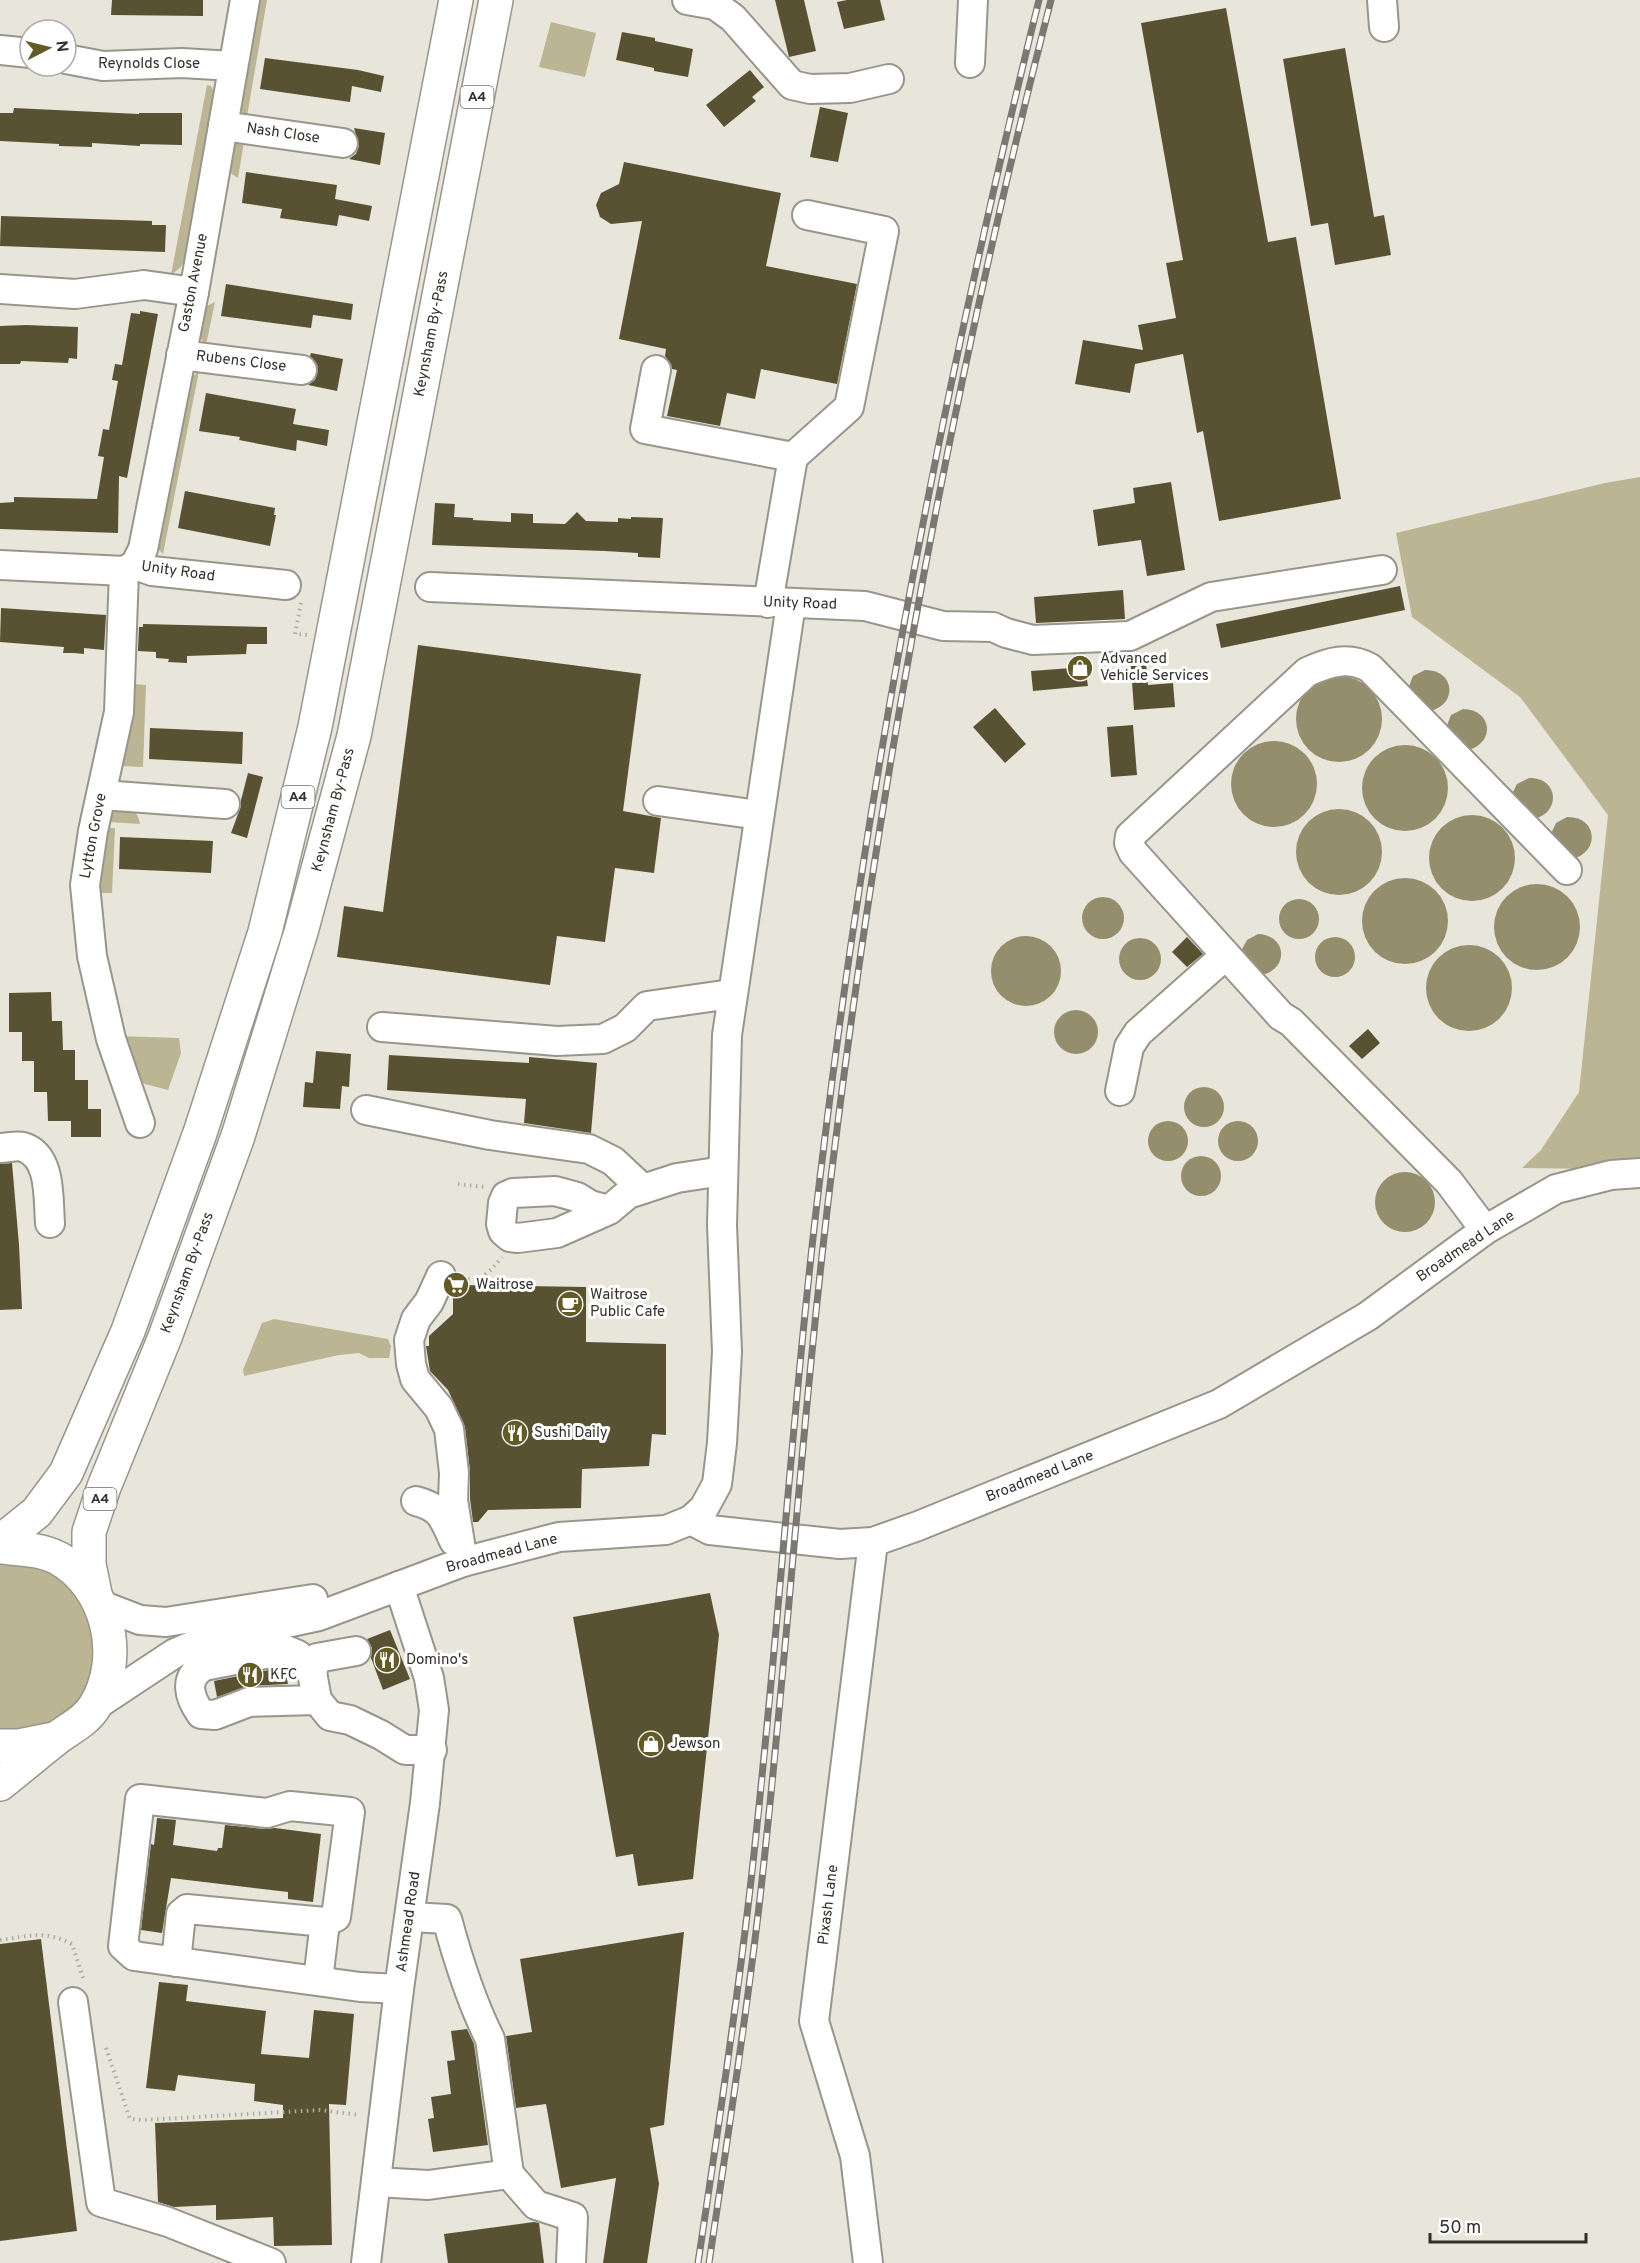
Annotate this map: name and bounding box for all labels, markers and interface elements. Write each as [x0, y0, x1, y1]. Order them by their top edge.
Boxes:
north arrow [18, 18, 78, 78]
text: N [50, 39, 72, 53]
street label: Reynolds Close [98, 55, 200, 74]
road number: A4 [460, 86, 494, 108]
street label: Nash Close [245, 119, 321, 149]
street label: Gaston Avenue [175, 232, 213, 334]
street label: Keynsham By-Pass [410, 269, 454, 399]
street label: Rubens Close [195, 347, 287, 377]
street label: Unity Road [140, 557, 216, 587]
street label: Unity Road [763, 593, 837, 615]
place label: Advanced Vehicle Services [1100, 650, 1209, 686]
shop icon: Advanced Vehicle Services [1065, 653, 1095, 683]
street label: Keynsham By-Pass [308, 746, 360, 874]
road number: A4 [282, 786, 314, 808]
street label: Lytton Grove [76, 792, 112, 880]
street label: Broadmead Lane [1413, 1207, 1519, 1287]
street label: Keynsham By-Pass [157, 1210, 219, 1336]
supermarket icon: Waitrose [441, 1270, 471, 1300]
place label: Waitrose [476, 1276, 534, 1295]
place label: Waitrose Public Cafe [590, 1286, 665, 1322]
cafe icon: Waitrose Public Cafe [555, 1289, 585, 1319]
restaurant icon: Sushi Daily [500, 1418, 530, 1448]
place label: Sushi Daily [534, 1424, 608, 1443]
street label: Broadmead Lane [983, 1447, 1097, 1507]
road number: A4 [84, 1488, 116, 1510]
street label: Broadmead Lane [444, 1530, 560, 1578]
restaurant icon: Domino's [372, 1645, 402, 1675]
place label: Domino's [406, 1651, 468, 1670]
restaurant icon: KFC [235, 1660, 265, 1690]
place label: KFC [270, 1666, 298, 1685]
shop icon: Jewson [636, 1729, 666, 1759]
place label: Jewson [670, 1735, 720, 1754]
street label: Pixash Lane [815, 1864, 843, 1946]
street label: Ashmead Road [393, 1870, 425, 1974]
scale bar [1430, 2206, 1586, 2244]
text: 50 m [1439, 2217, 1481, 2240]

